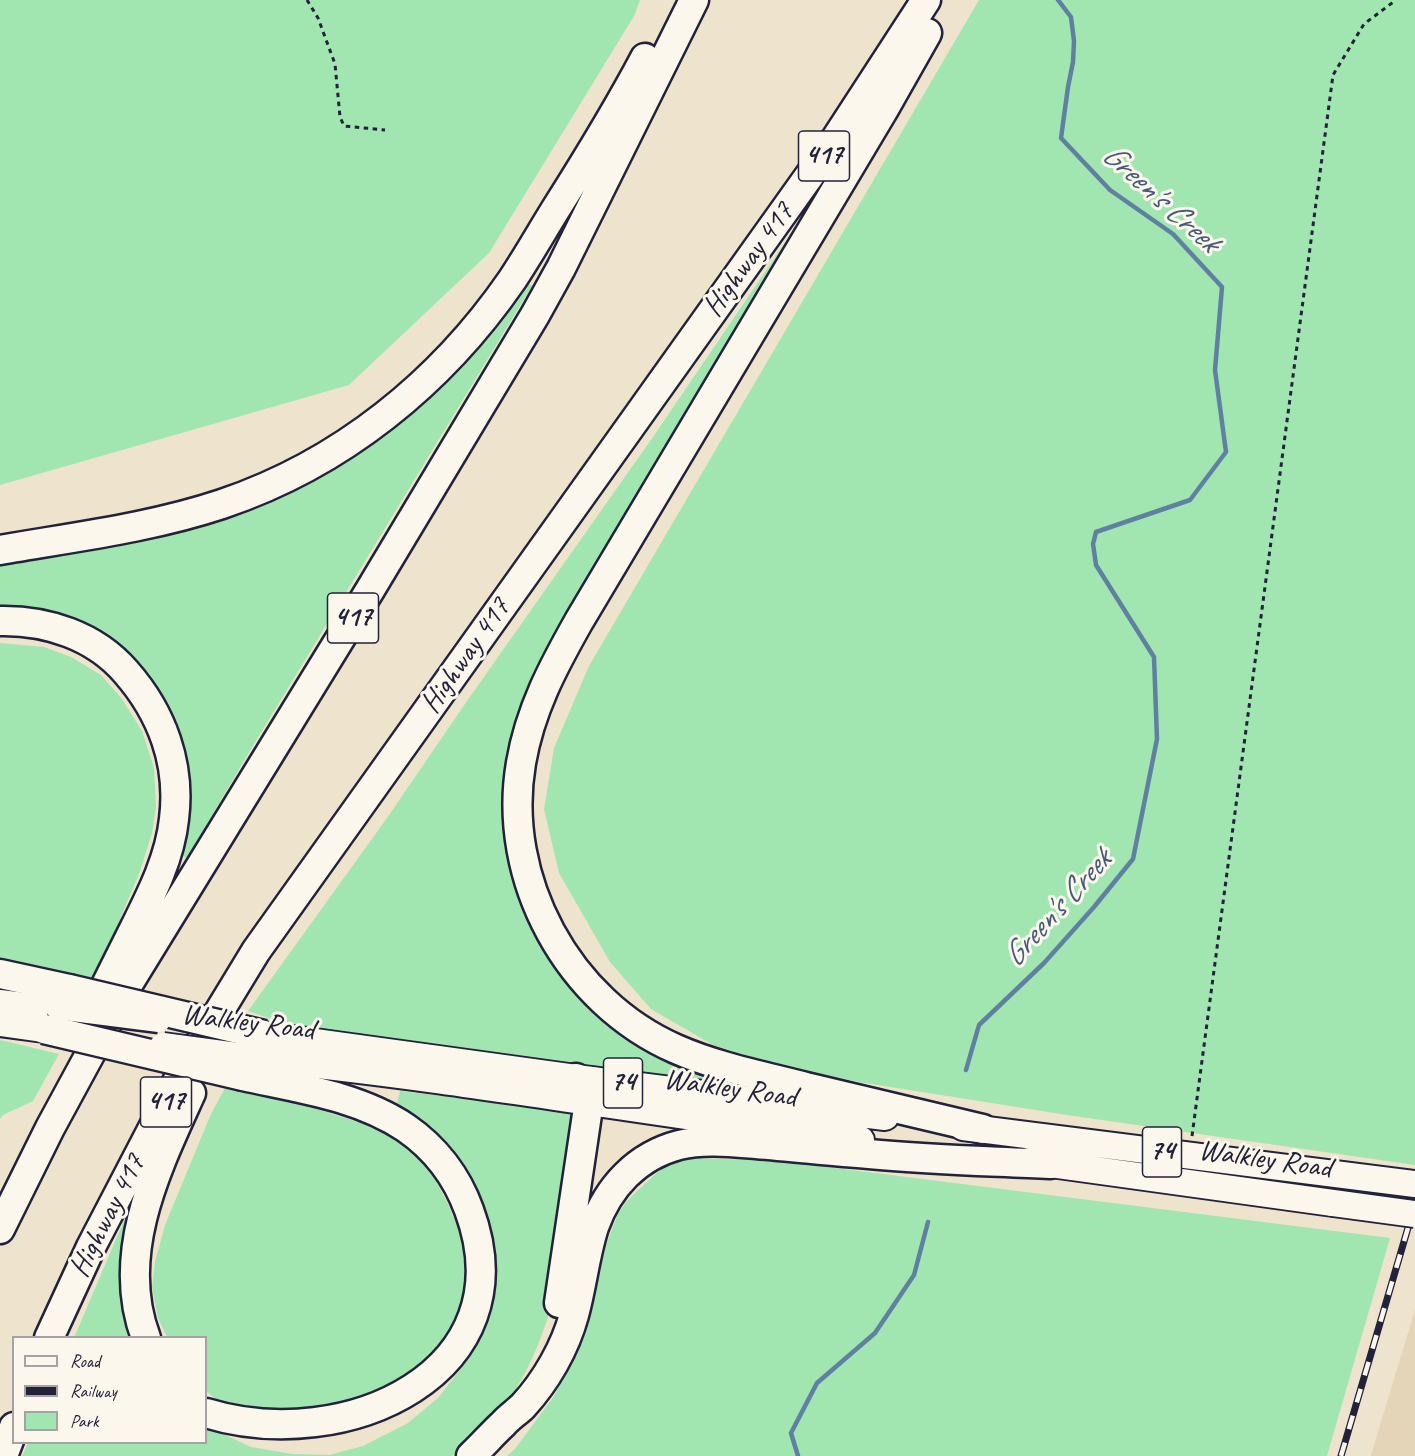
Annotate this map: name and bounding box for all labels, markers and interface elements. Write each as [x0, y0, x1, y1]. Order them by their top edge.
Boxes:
road number: 417 [798, 131, 850, 181]
water label: Green's Creek [1094, 137, 1226, 261]
street label: Highway 417 [695, 196, 803, 324]
street label: Highway 417 [413, 591, 519, 721]
road number: 417 [328, 593, 378, 643]
water label: Green's Creek [996, 843, 1120, 975]
street label: Walkley Road [180, 997, 316, 1049]
road number: 74 [604, 1058, 642, 1108]
street label: Walkley Road [662, 1062, 798, 1116]
road number: 417 [140, 1077, 192, 1127]
road number: 74 [1142, 1127, 1182, 1177]
street label: Walkley Road [1197, 1133, 1333, 1187]
street label: Highway 417 [62, 1149, 154, 1283]
legend [12, 1336, 207, 1444]
text: Road [70, 1350, 100, 1372]
text: Railway [70, 1380, 117, 1402]
text: Park [70, 1410, 99, 1432]

